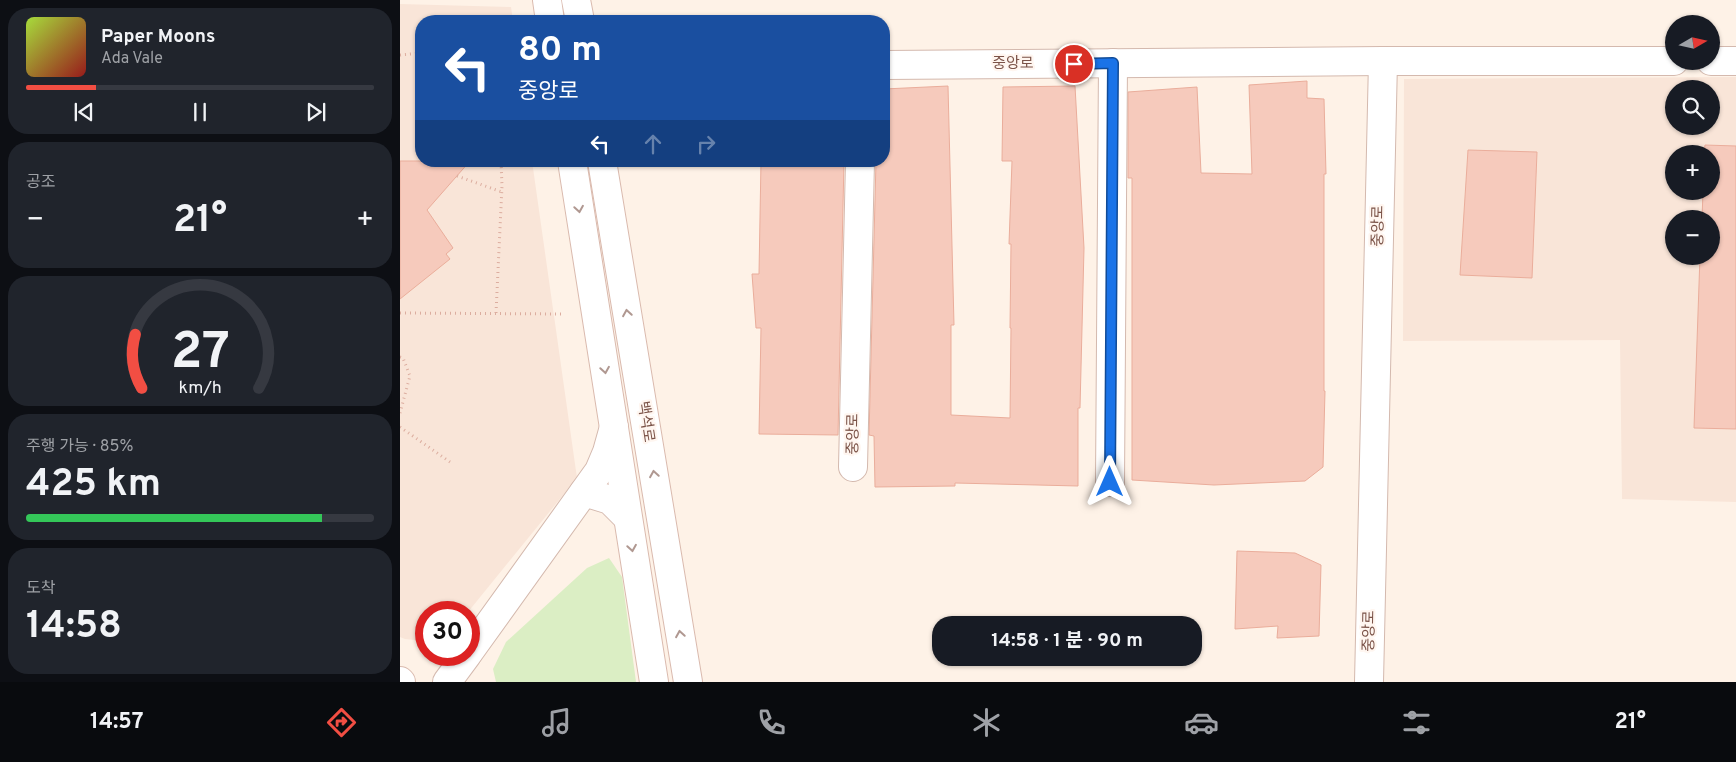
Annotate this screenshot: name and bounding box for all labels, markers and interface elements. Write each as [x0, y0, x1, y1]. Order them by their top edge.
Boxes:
north arrow [1665, 15, 1720, 70]
map controls [1665, 15, 1720, 265]
text: Paper Moons [101, 25, 215, 49]
text: 80 m [518, 29, 602, 73]
icon: left [435, 35, 500, 100]
pin [1053, 43, 1095, 85]
text: Ada Vale [101, 49, 163, 69]
icon: arrive [1060, 50, 1088, 78]
street label: 중앙로 [992, 55, 1034, 74]
text: 중앙로 [518, 79, 579, 106]
button: search [1665, 80, 1720, 135]
icon: previous [70, 98, 98, 126]
icon: pause [186, 98, 214, 126]
icon: next [302, 98, 330, 126]
icon: left [586, 130, 614, 158]
icon: ahead [639, 130, 667, 158]
icon: right [692, 130, 720, 158]
button: + [1665, 145, 1720, 200]
text: 공조 [26, 173, 55, 193]
text: 21° [173, 197, 227, 246]
text: − [26, 203, 44, 239]
text: + [356, 203, 374, 239]
one-way arrow [574, 205, 584, 214]
street label: 중앙로 [1369, 205, 1389, 247]
button: − [1665, 210, 1720, 265]
one-way arrow [623, 309, 633, 318]
text: 27 [170, 321, 230, 387]
one-way arrow [599, 366, 609, 374]
text: km/h [178, 377, 222, 400]
street label: 백석로 [632, 400, 658, 444]
street label: 중앙로 [844, 413, 864, 455]
text: 주행 가능 · 85% [26, 437, 133, 457]
position arrow [1083, 455, 1135, 507]
text: 425 km [26, 461, 161, 510]
one-way arrow [649, 469, 659, 478]
one-way arrow [626, 544, 636, 552]
text: 도착 [26, 579, 55, 599]
speed limit sign: 30 [415, 601, 480, 666]
text: 14:58 [26, 603, 122, 652]
street label: 중앙로 [1360, 610, 1380, 652]
text: 14:58 · 1 분 · 90 m [991, 629, 1143, 653]
one-way arrow [675, 630, 686, 638]
icon: directions [324, 705, 359, 740]
icon: music [539, 705, 574, 740]
icon: phone [754, 705, 789, 740]
icon: climate [969, 705, 1004, 740]
icon: car [1184, 705, 1219, 740]
icon: filters [1399, 705, 1434, 740]
text: 14:57 [90, 709, 144, 736]
text: 21° [1615, 709, 1646, 736]

